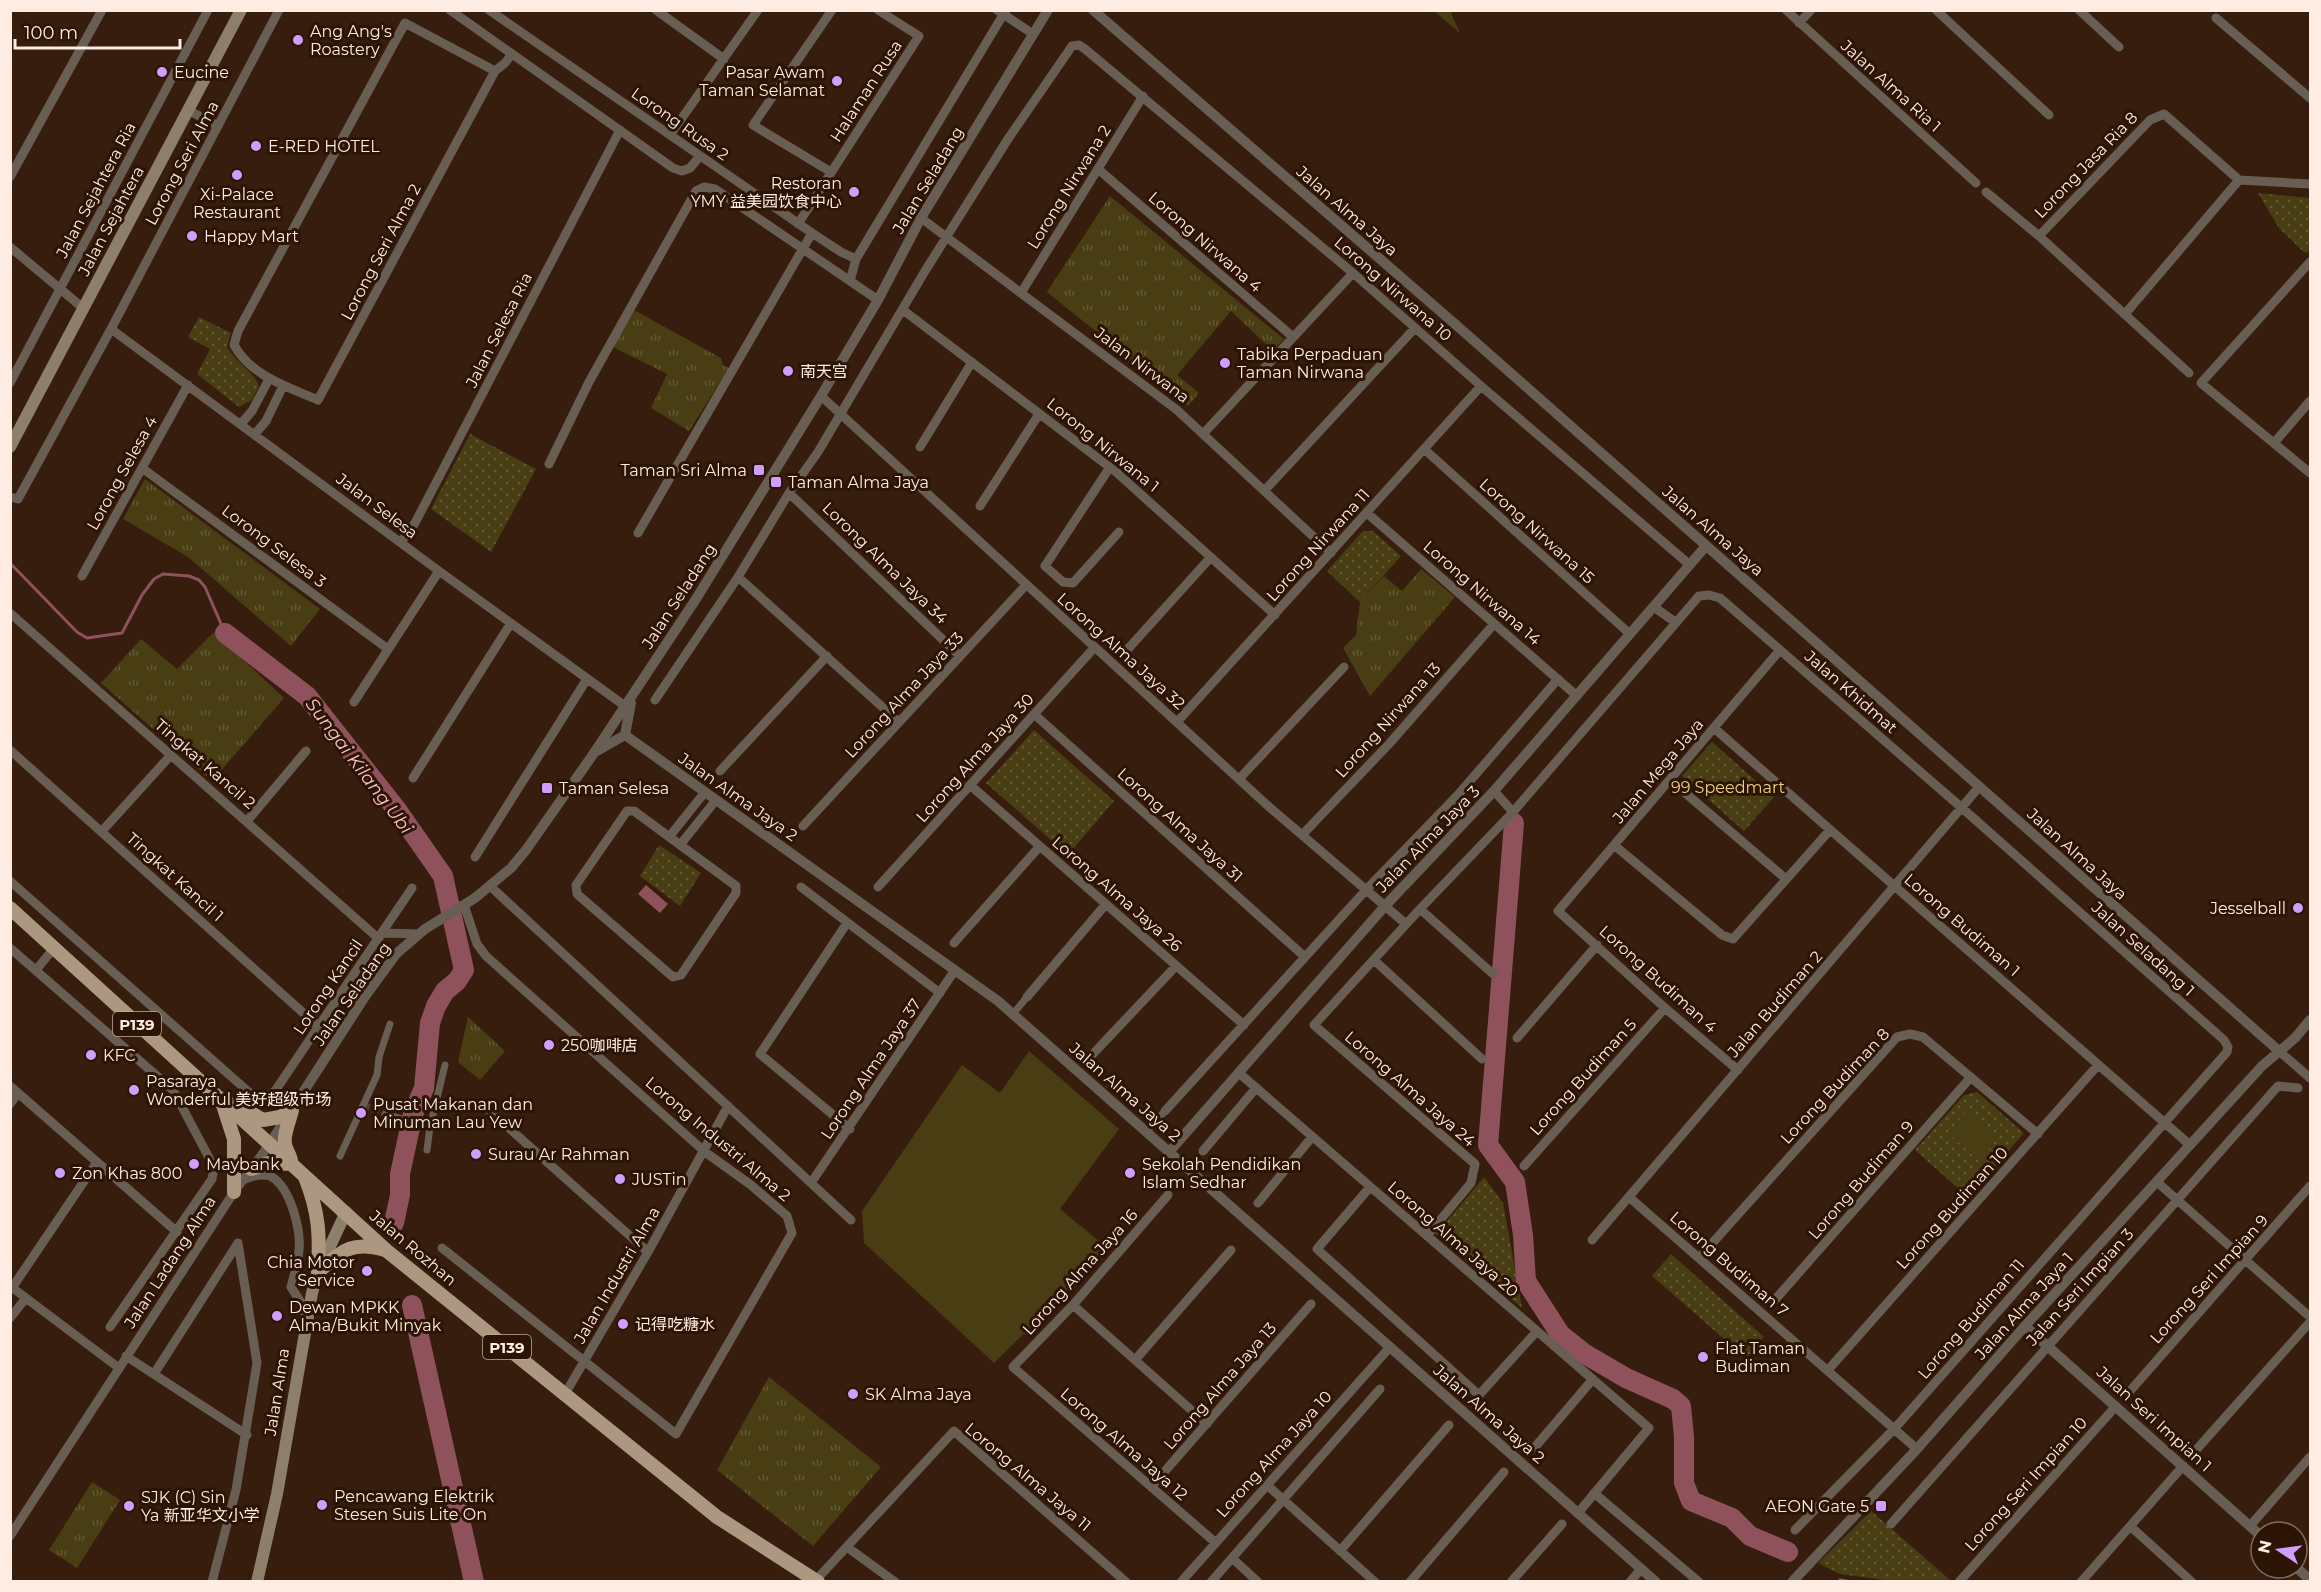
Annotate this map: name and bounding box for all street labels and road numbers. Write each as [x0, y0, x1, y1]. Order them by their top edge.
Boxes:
street label: Jalan Alma Ria 1 [1836, 35, 1945, 136]
street label: Halaman Rusa [826, 37, 906, 145]
street label: Lorong Rusa 2 [628, 83, 732, 165]
street label: Lorong Seri Alma [141, 98, 223, 228]
street label: Lorong Jasa Ria 8 [2030, 108, 2142, 222]
street label: Jalan Sejahtera Ria [52, 119, 140, 261]
street label: Lorong Nirwana 2 [1023, 122, 1115, 252]
street label: Jalan Seladang [888, 123, 967, 238]
street label: Jalan Alma Jaya [1292, 161, 1401, 260]
street label: Jalan Sejahtera [74, 163, 148, 279]
street label: Lorong Seri Alma 2 [337, 181, 425, 323]
street label: Lorong Nirwana 4 [1145, 188, 1266, 297]
street label: Lorong Nirwana 10 [1330, 233, 1456, 345]
street label: Jalan Selesa Ria [461, 269, 536, 392]
street label: Jalan Nirwana [1090, 323, 1193, 407]
street label: Lorong Nirwana 1 [1043, 394, 1163, 496]
street label: Lorong Selesa 4 [83, 412, 161, 533]
street label: Jalan Selesa [332, 469, 421, 543]
street label: Lorong Nirwana 15 [1476, 474, 1598, 588]
street label: Jalan Alma Jaya [1658, 481, 1767, 580]
street label: Lorong Nirwana 11 [1263, 485, 1373, 605]
street label: Lorong Alma Jaya 34 [818, 498, 952, 628]
street label: Lorong Selesa 3 [218, 501, 330, 591]
street label: Lorong Nirwana 14 [1419, 537, 1545, 649]
street label: Jalan Seladang [637, 540, 720, 653]
street label: Lorong Alma Jaya 32 [1053, 589, 1189, 713]
street label: Lorong Alma Jaya 33 [841, 628, 967, 762]
street label: Jalan Khidmat [1800, 646, 1902, 738]
street label: Lorong Nirwana 13 [1331, 659, 1445, 781]
street label: Lorong Alma Jaya 30 [912, 690, 1038, 826]
street label: Tingkat Kancil 2 [151, 715, 259, 813]
street label: Jalan Mega Jaya [1608, 715, 1707, 828]
street label: Jalan Alma Jaya 2 [674, 748, 801, 845]
street label: Lorong Alma Jaya 31 [1113, 764, 1247, 886]
street label: Jalan Alma Jaya 3 [1372, 782, 1484, 897]
street label: Jalan Alma Jaya [2023, 804, 2131, 904]
street label: Tingkat Kancil 1 [123, 829, 227, 925]
street label: Lorong Alma Jaya 26 [1048, 832, 1186, 956]
street label: Lorong Budiman 1 [1900, 870, 2024, 980]
street label: Jalan Seladang 1 [2087, 897, 2198, 1000]
street label: Lorong Budiman 4 [1595, 921, 1721, 1037]
street label: Lorong Kancil [289, 936, 367, 1038]
street label: Jalan Seladang [309, 939, 395, 1050]
street label: Jalan Budiman 2 [1723, 947, 1826, 1062]
street label: Lorong Alma Jaya 37 [817, 995, 925, 1143]
road number: P139 [113, 1012, 161, 1036]
street label: Lorong Budiman 5 [1526, 1015, 1640, 1139]
street label: Lorong Budiman 8 [1777, 1024, 1893, 1148]
street label: Lorong Alma Jaya 24 [1341, 1027, 1479, 1151]
street label: Jalan Alma Jaya 2 [1065, 1038, 1184, 1145]
street label: Lorong Industri Alma 2 [642, 1073, 794, 1205]
street label: Lorong Budiman 9 [1804, 1117, 1918, 1243]
street label: Lorong Budiman 10 [1892, 1143, 2012, 1273]
street label: Lorong Alma Jaya 20 [1384, 1177, 1522, 1301]
street label: Jalan Ladang Alma [120, 1192, 220, 1332]
street label: Jalan Industri Alma [570, 1203, 664, 1348]
street label: Lorong Alma Jaya 16 [1019, 1205, 1142, 1339]
street label: Jalan Rozhan [365, 1206, 460, 1290]
street label: Lorong Budiman 7 [1666, 1208, 1792, 1320]
street label: Lorong Seri Impian 9 [2146, 1211, 2272, 1347]
street label: Jalan Seri Impian 3 [2022, 1225, 2138, 1350]
street label: Jalan Alma Jaya 1 [1970, 1249, 2077, 1364]
street label: Lorong Budiman 11 [1914, 1255, 2028, 1383]
street label: Lorong Alma Jaya 13 [1160, 1319, 1280, 1453]
road number: P139 [483, 1335, 531, 1359]
street label: Jalan Alma [261, 1347, 293, 1438]
street label: Jalan Alma Jaya 2 [1429, 1360, 1548, 1467]
street label: Jalan Seri Impian 1 [2092, 1362, 2215, 1475]
street label: Lorong Alma Jaya 12 [1057, 1384, 1191, 1504]
street label: Lorong Alma Jaya 10 [1212, 1387, 1336, 1521]
street label: Lorong Seri Impian 10 [1961, 1413, 2091, 1555]
street label: Lorong Alma Jaya 11 [961, 1419, 1095, 1535]

